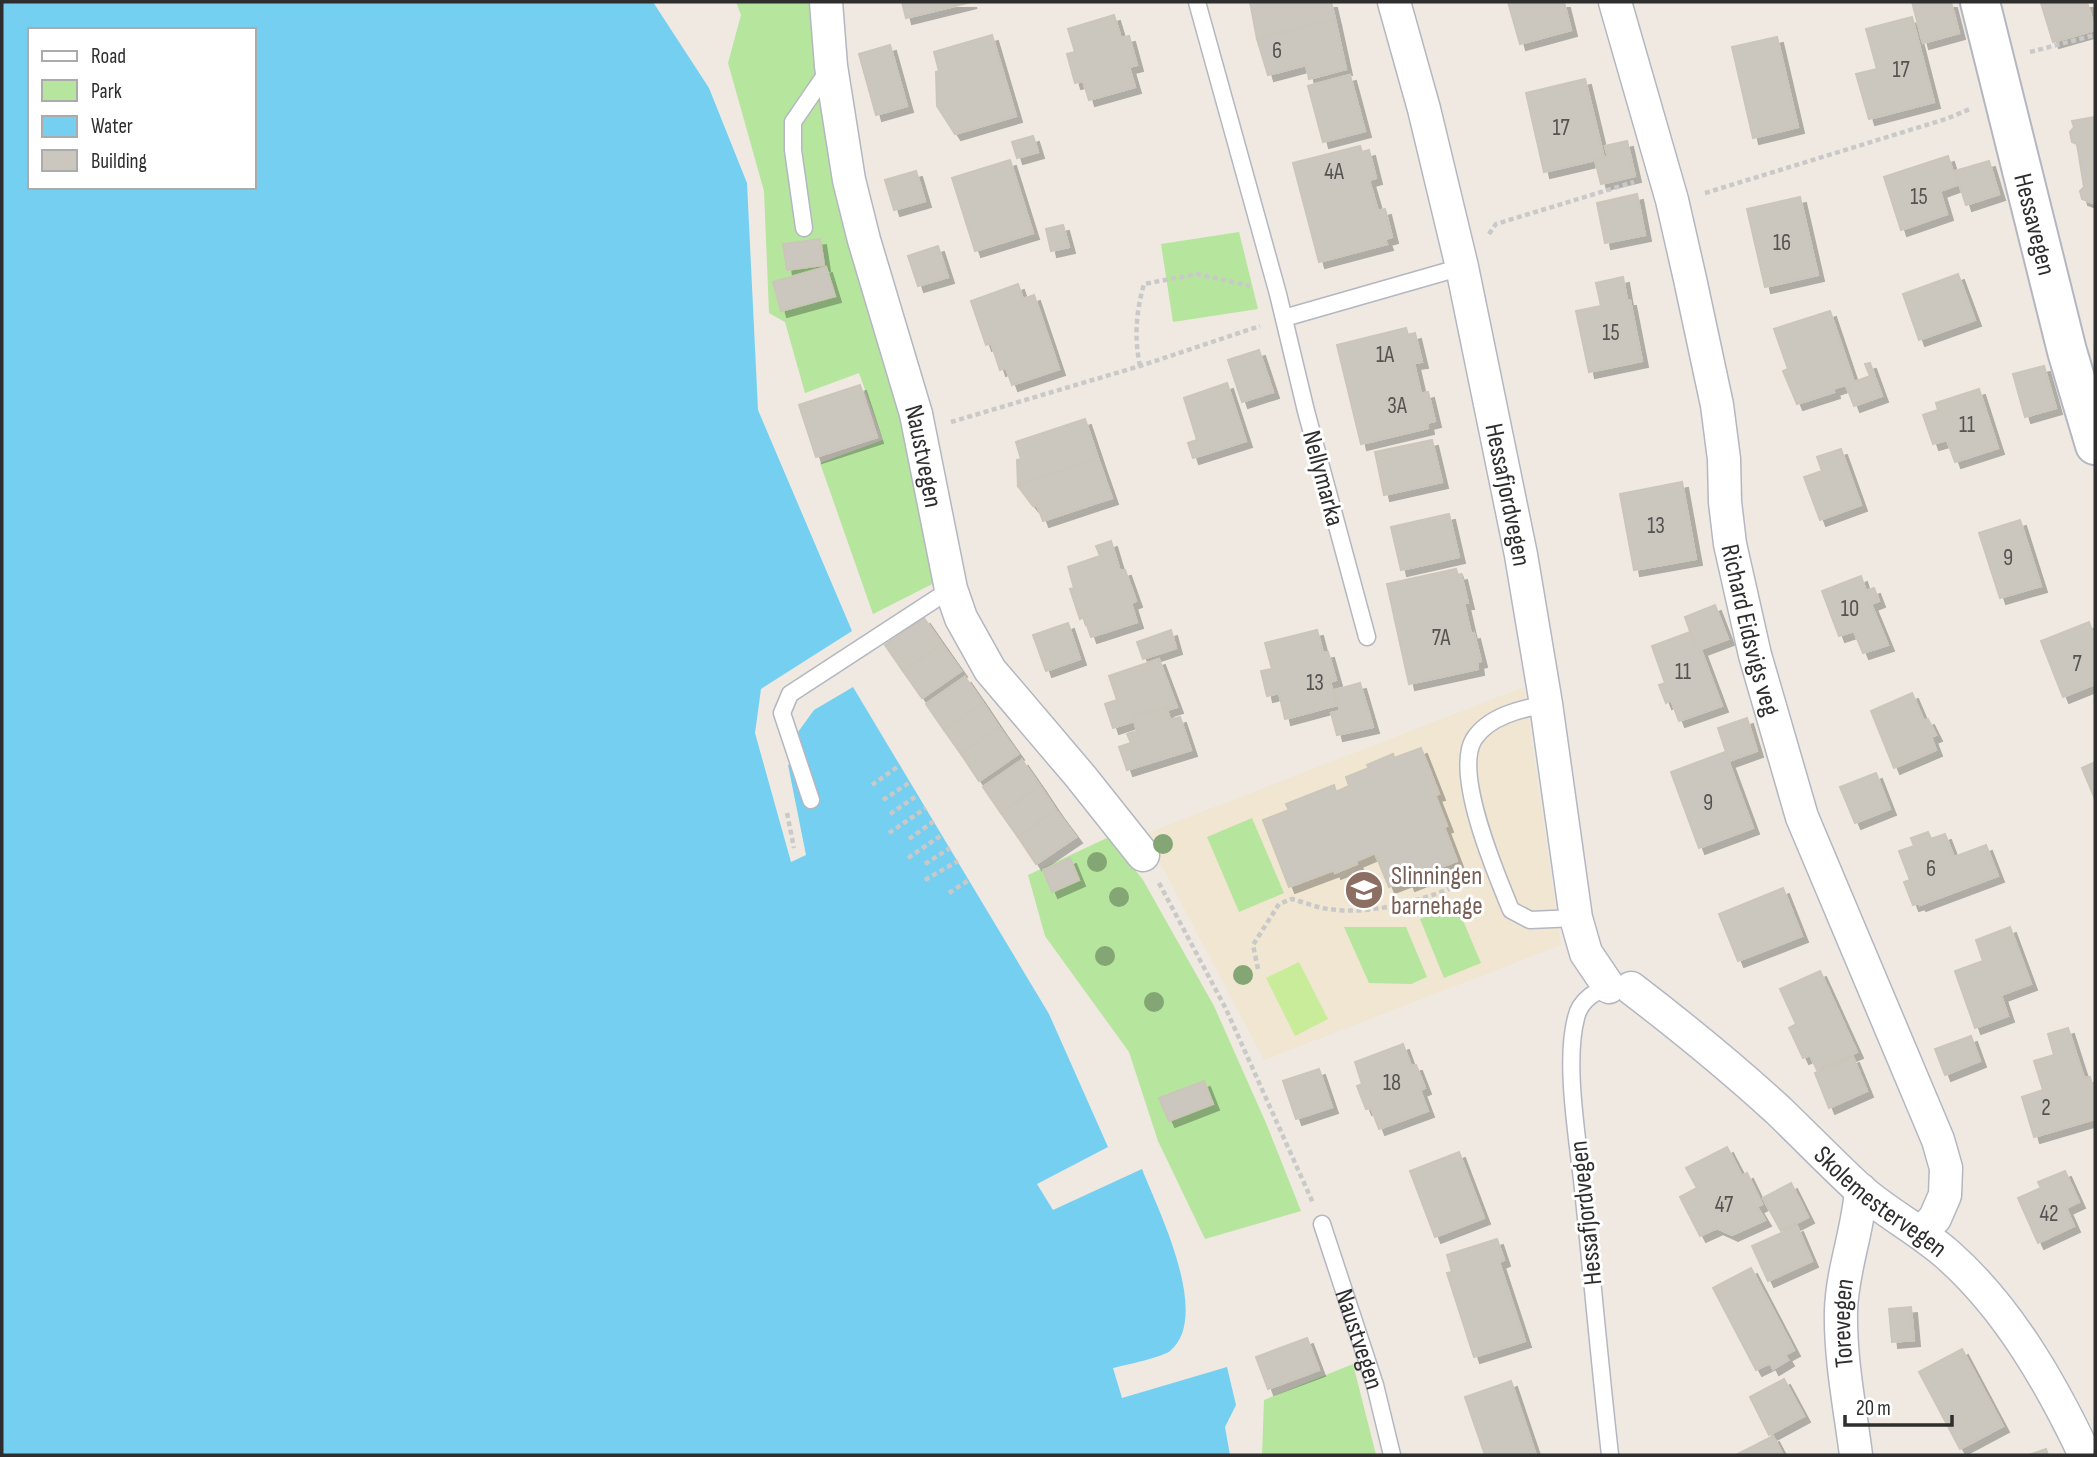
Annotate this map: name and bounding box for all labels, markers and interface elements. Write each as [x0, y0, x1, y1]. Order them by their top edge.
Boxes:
legend [28, 28, 256, 189]
house number: 6 [1272, 37, 1282, 65]
text: Road [91, 44, 126, 69]
house number: 17 [1892, 56, 1910, 84]
text: Park [91, 79, 122, 104]
text: Water [91, 114, 133, 139]
house number: 17 [1552, 114, 1570, 142]
text: Building [91, 149, 147, 174]
house number: 4A [1324, 158, 1344, 186]
street label: Hessavegen [2006, 170, 2062, 279]
house number: 15 [1910, 183, 1928, 211]
house number: 16 [1773, 229, 1791, 257]
house number: 15 [1602, 319, 1620, 347]
house number: 1A [1376, 341, 1394, 369]
house number: 3A [1387, 392, 1407, 420]
street label: Naustvegen [897, 401, 948, 510]
house number: 11 [1959, 411, 1975, 439]
street label: Hessafjordvegen [1477, 421, 1537, 569]
street label: Nellymarka [1295, 427, 1350, 530]
house number: 13 [1647, 512, 1665, 540]
street label: Richard Eidsvigs veg [1714, 541, 1786, 720]
house number: 9 [2003, 544, 2013, 572]
house number: 10 [1841, 595, 1859, 623]
house number: 7A [1432, 624, 1450, 652]
house number: 7 [2072, 650, 2082, 678]
house number: 11 [1675, 658, 1691, 686]
house number: 13 [1306, 669, 1324, 697]
house number: 9 [1703, 789, 1713, 817]
house number: 6 [1926, 855, 1936, 883]
place label: Slinningen barnehage [1391, 861, 1483, 922]
school or university icon: Slinningen barnehage [1343, 869, 1385, 911]
house number: 18 [1383, 1069, 1401, 1097]
house number: 2 [2041, 1094, 2051, 1122]
street label: Hessafjordvegen [1564, 1139, 1609, 1287]
street label: Skolemestervegen [1807, 1140, 1953, 1265]
house number: 47 [1715, 1191, 1733, 1219]
house number: 42 [2039, 1200, 2059, 1228]
street label: Torevegen [1827, 1276, 1861, 1369]
street label: Naustvegen [1327, 1285, 1389, 1393]
scale bar [1845, 1384, 1952, 1428]
text: 20 m [1856, 1396, 1891, 1421]

